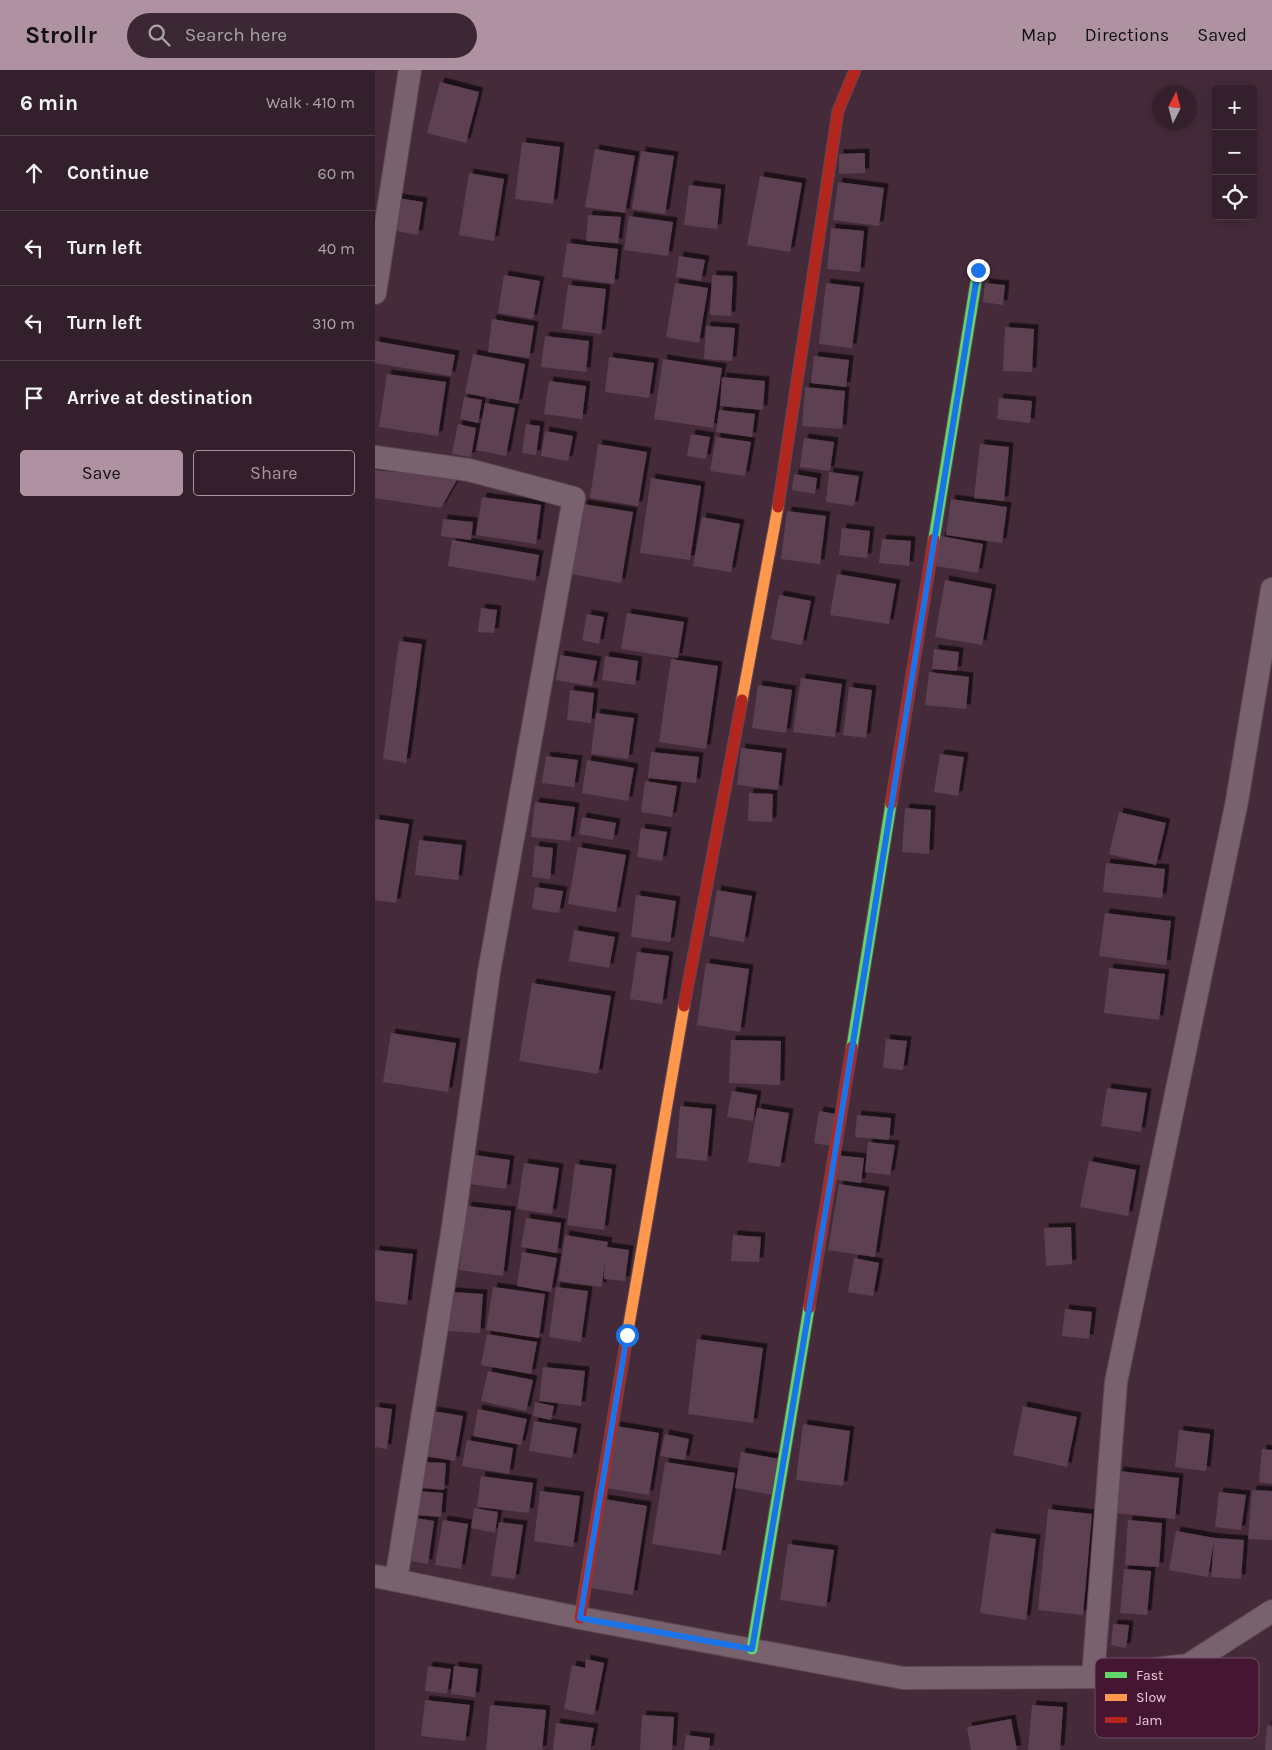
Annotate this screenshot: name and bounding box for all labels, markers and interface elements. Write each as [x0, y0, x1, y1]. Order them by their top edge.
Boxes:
search box [127, 13, 477, 58]
text: Strollr [25, 21, 97, 49]
icon: search [145, 21, 173, 49]
text: Search here [185, 24, 287, 46]
text: Map [1021, 24, 1057, 46]
text: Directions [1085, 24, 1169, 46]
text: Saved [1197, 24, 1247, 46]
north arrow [1152, 85, 1197, 130]
map controls [1212, 85, 1257, 220]
button: + [1212, 85, 1257, 130]
text: 6 min [20, 91, 78, 115]
text: Walk · 410 m [266, 93, 355, 112]
button: − [1212, 130, 1257, 175]
icon: ahead [20, 159, 48, 187]
text: Continue [67, 162, 149, 184]
text: 60 m [318, 164, 355, 183]
button: locate [1212, 175, 1257, 220]
icon: left [20, 234, 48, 262]
text: Turn left [67, 237, 142, 259]
text: 40 m [318, 239, 355, 258]
route end [967, 259, 990, 282]
icon: left [20, 309, 48, 337]
text: Turn left [67, 312, 142, 334]
text: 310 m [312, 314, 355, 333]
icon: arrive [20, 384, 48, 412]
text: Arrive at destination [67, 387, 253, 409]
button: Save [20, 450, 183, 496]
button: Share [193, 450, 355, 496]
route start [616, 1324, 639, 1347]
legend [1095, 1658, 1259, 1738]
text: Fast [1136, 1667, 1163, 1684]
text: Slow [1136, 1689, 1166, 1706]
text: Jam [1136, 1712, 1162, 1729]

